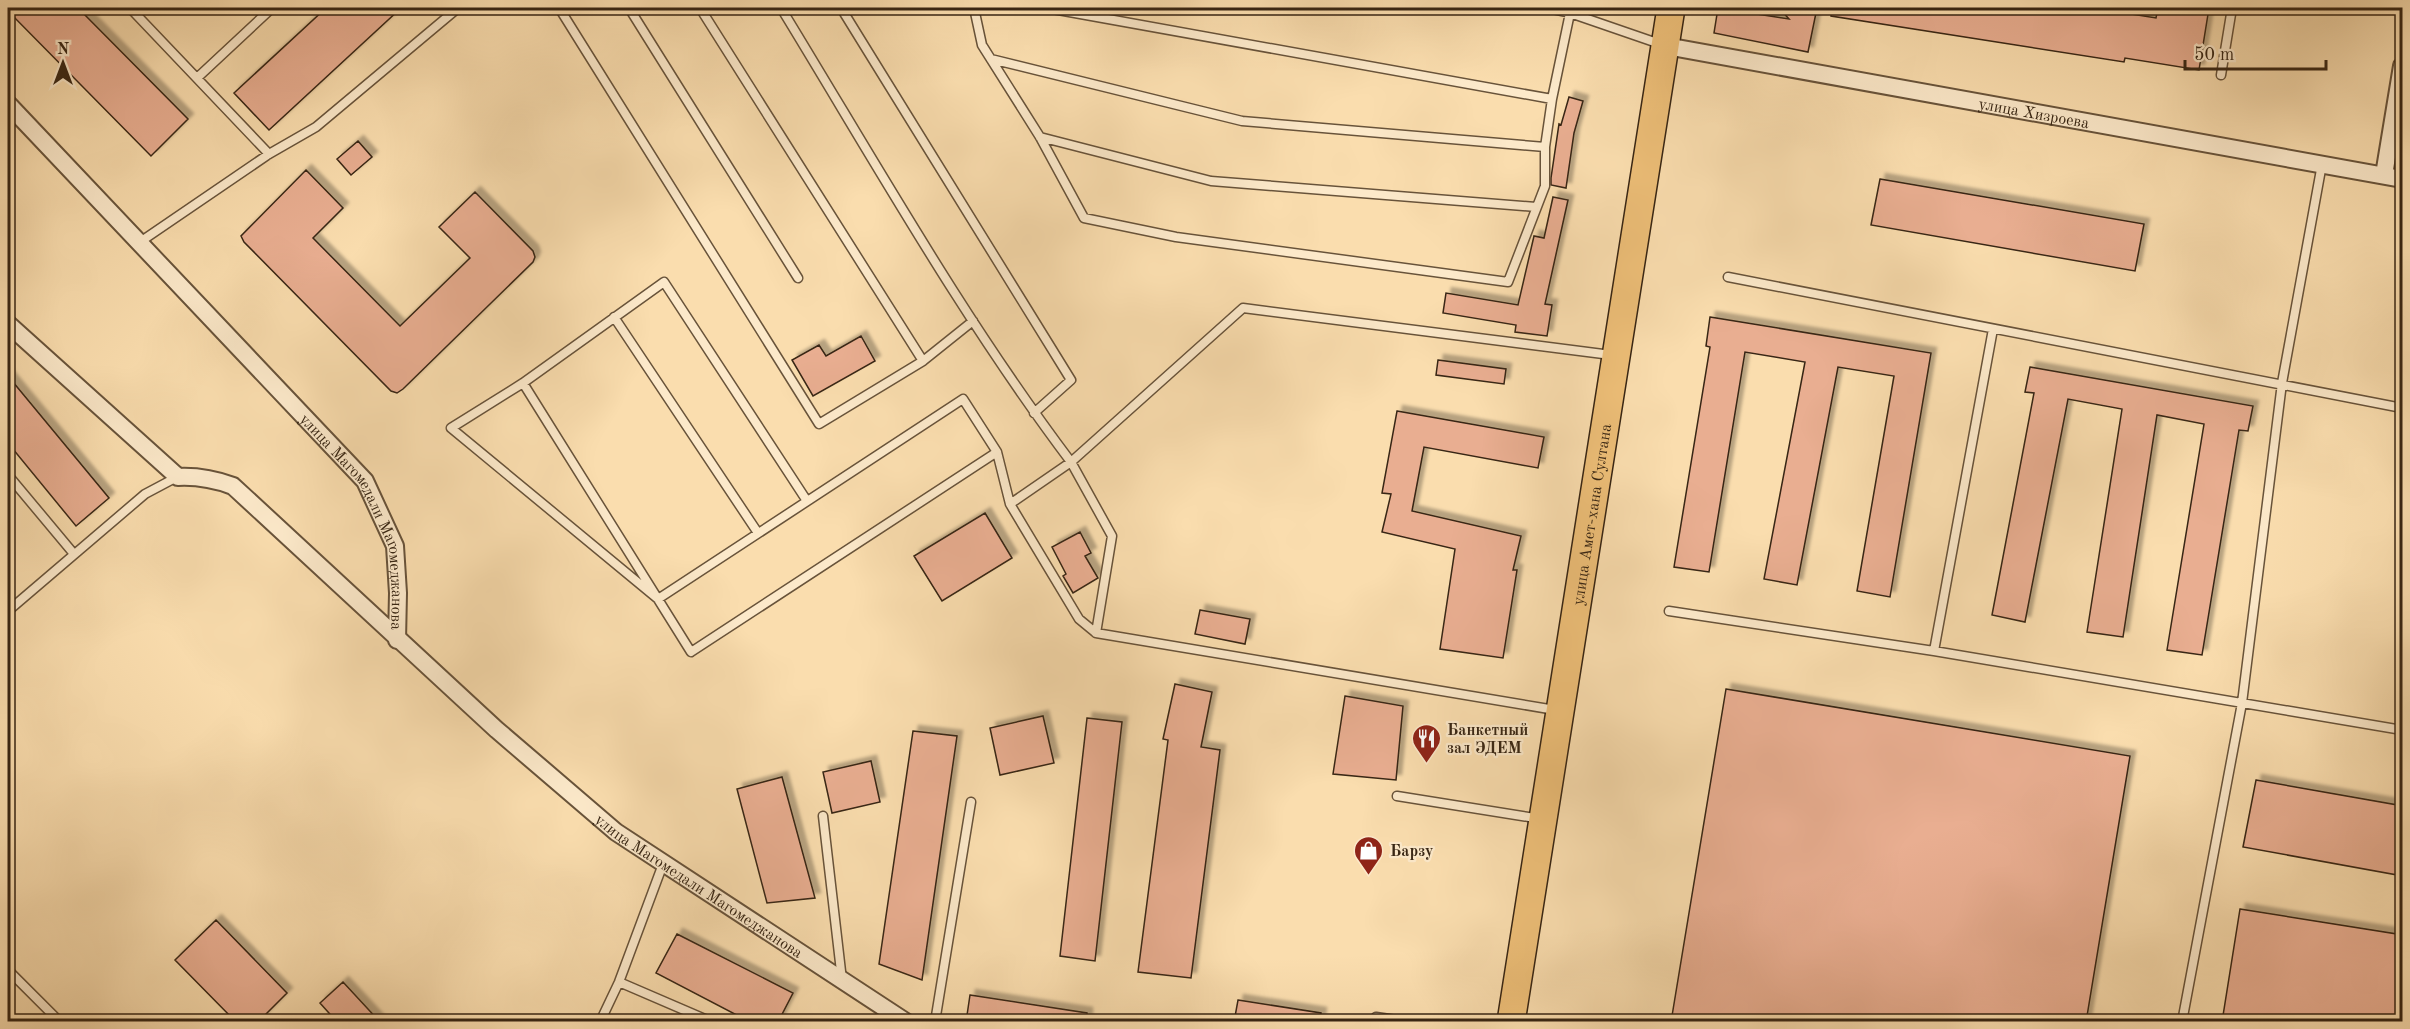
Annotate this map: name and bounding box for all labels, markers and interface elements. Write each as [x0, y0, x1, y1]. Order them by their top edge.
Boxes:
north arrow [33, 33, 93, 93]
scale bar [2185, 33, 2326, 71]
text: N [57, 42, 70, 58]
text: 50 m [2194, 46, 2234, 64]
street label: улица Хизроева [1977, 97, 2090, 132]
street label: улица Магомедали Магомеджановa [296, 411, 404, 630]
street label: улица Амет-хана Султана [1571, 423, 1615, 607]
restaurant icon: Банкетный зал ЭДЕМ [1410, 722, 1442, 764]
place label: Банкетный зал ЭДЕМ [1447, 723, 1528, 757]
street label: улица Магомедали Магомеджановa [591, 812, 805, 962]
shop icon: Барзу [1353, 834, 1385, 876]
place label: Барзу [1390, 844, 1434, 860]

